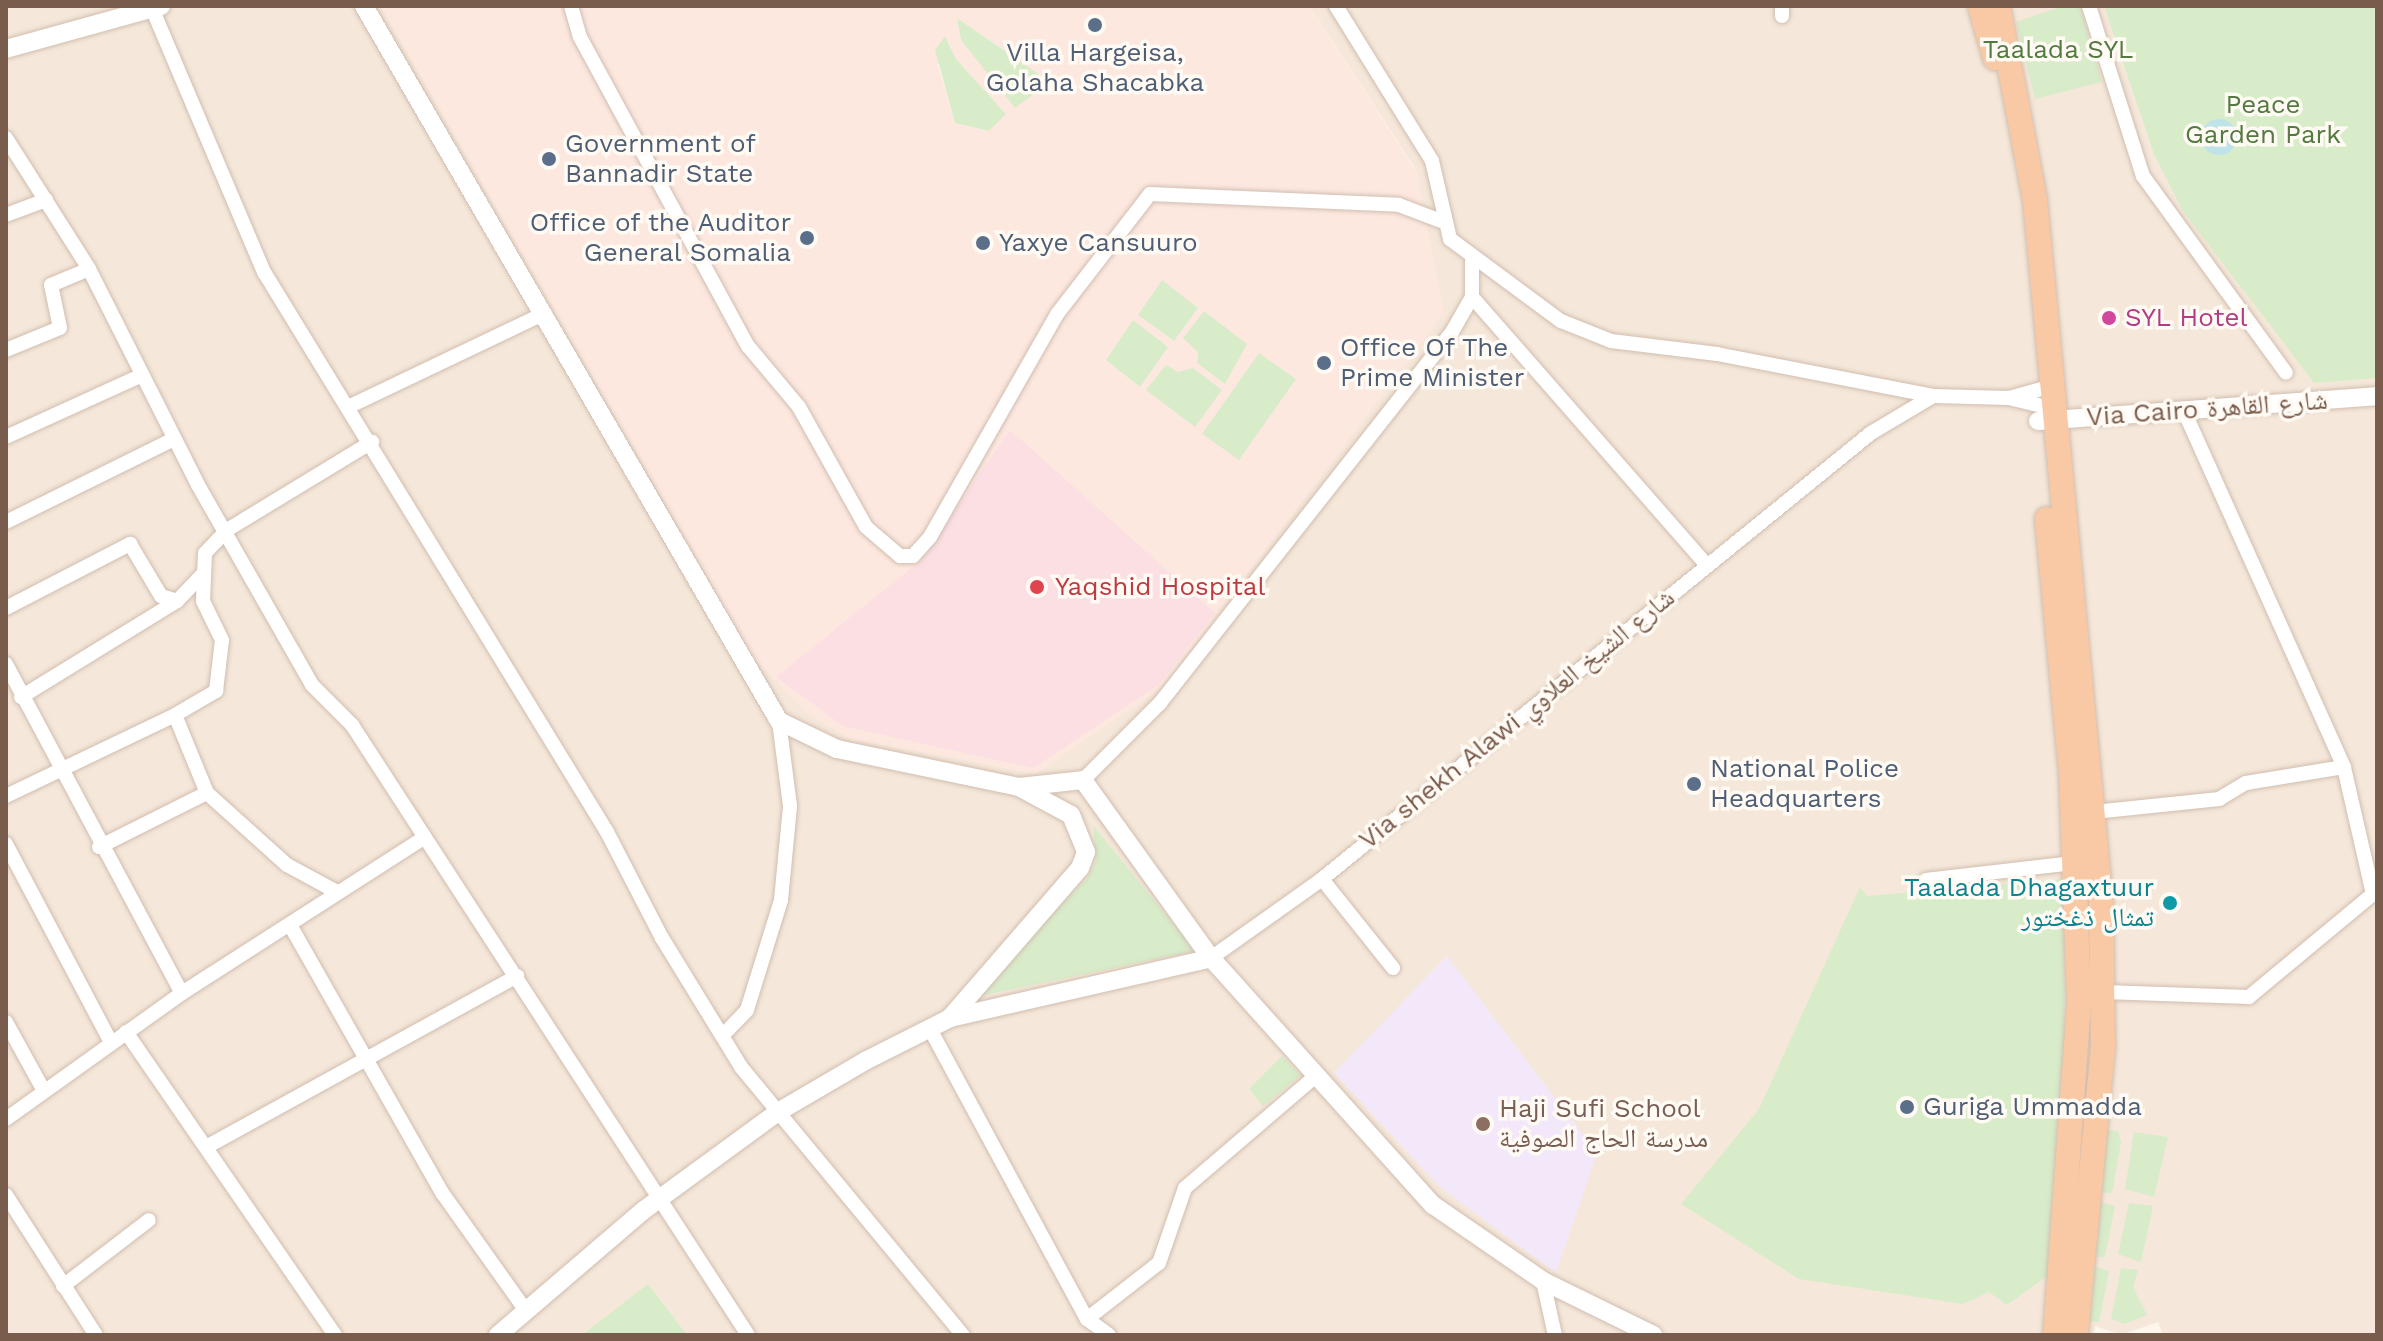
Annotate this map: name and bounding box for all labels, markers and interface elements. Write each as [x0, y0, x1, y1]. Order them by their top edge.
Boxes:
marker: Villa Hargeisa, Golaha Shacabka [1086, 16, 1104, 34]
park label: Taalada SYL [1982, 34, 2134, 66]
place label: Villa Hargeisa, Golaha Shacabka [985, 37, 1205, 98]
park label: Peace Garden Park [2185, 89, 2341, 150]
place label: Government of Bannadir State [565, 128, 756, 190]
marker: Government of Bannadir State [540, 150, 558, 168]
place label: Office of the Auditor General Somalia [527, 207, 791, 268]
place label: Yaxye Cansuuro [999, 227, 1198, 259]
marker: Office of the Auditor General Somalia [798, 229, 816, 247]
marker: Yaxye Cansuuro [974, 234, 992, 252]
place label: SYL Hotel [2125, 302, 2248, 334]
marker: SYL Hotel [2100, 309, 2118, 327]
place label: Office Of The Prime Minister [1340, 332, 1524, 394]
marker: Office Of The Prime Minister [1315, 354, 1333, 372]
street label: Via Cairo شارع القاهرة [2085, 385, 2329, 433]
place label: Yaqshid Hospital [1055, 571, 1265, 603]
marker: Yaqshid Hospital [1026, 576, 1048, 598]
street label: Via shekh Alawi شارع الشيخ العلاوي [1352, 582, 1682, 856]
place label: National Police Headquarters [1710, 753, 1900, 814]
marker: National Police Headquarters [1685, 775, 1703, 793]
place label: Taalada Dhagaxtuur تمثال ذغختور [1904, 872, 2154, 934]
marker: Taalada Dhagaxtuur تمثال ذغختور [2161, 894, 2179, 912]
place label: Guriga Ummadda [1923, 1091, 2143, 1123]
place label: Haji Sufi School مدرسة الحاج الصوفية [1499, 1093, 1708, 1154]
marker: Guriga Ummadda [1898, 1098, 1916, 1116]
marker: Haji Sufi School مدرسة الحاج الصوفية [1474, 1115, 1492, 1133]

